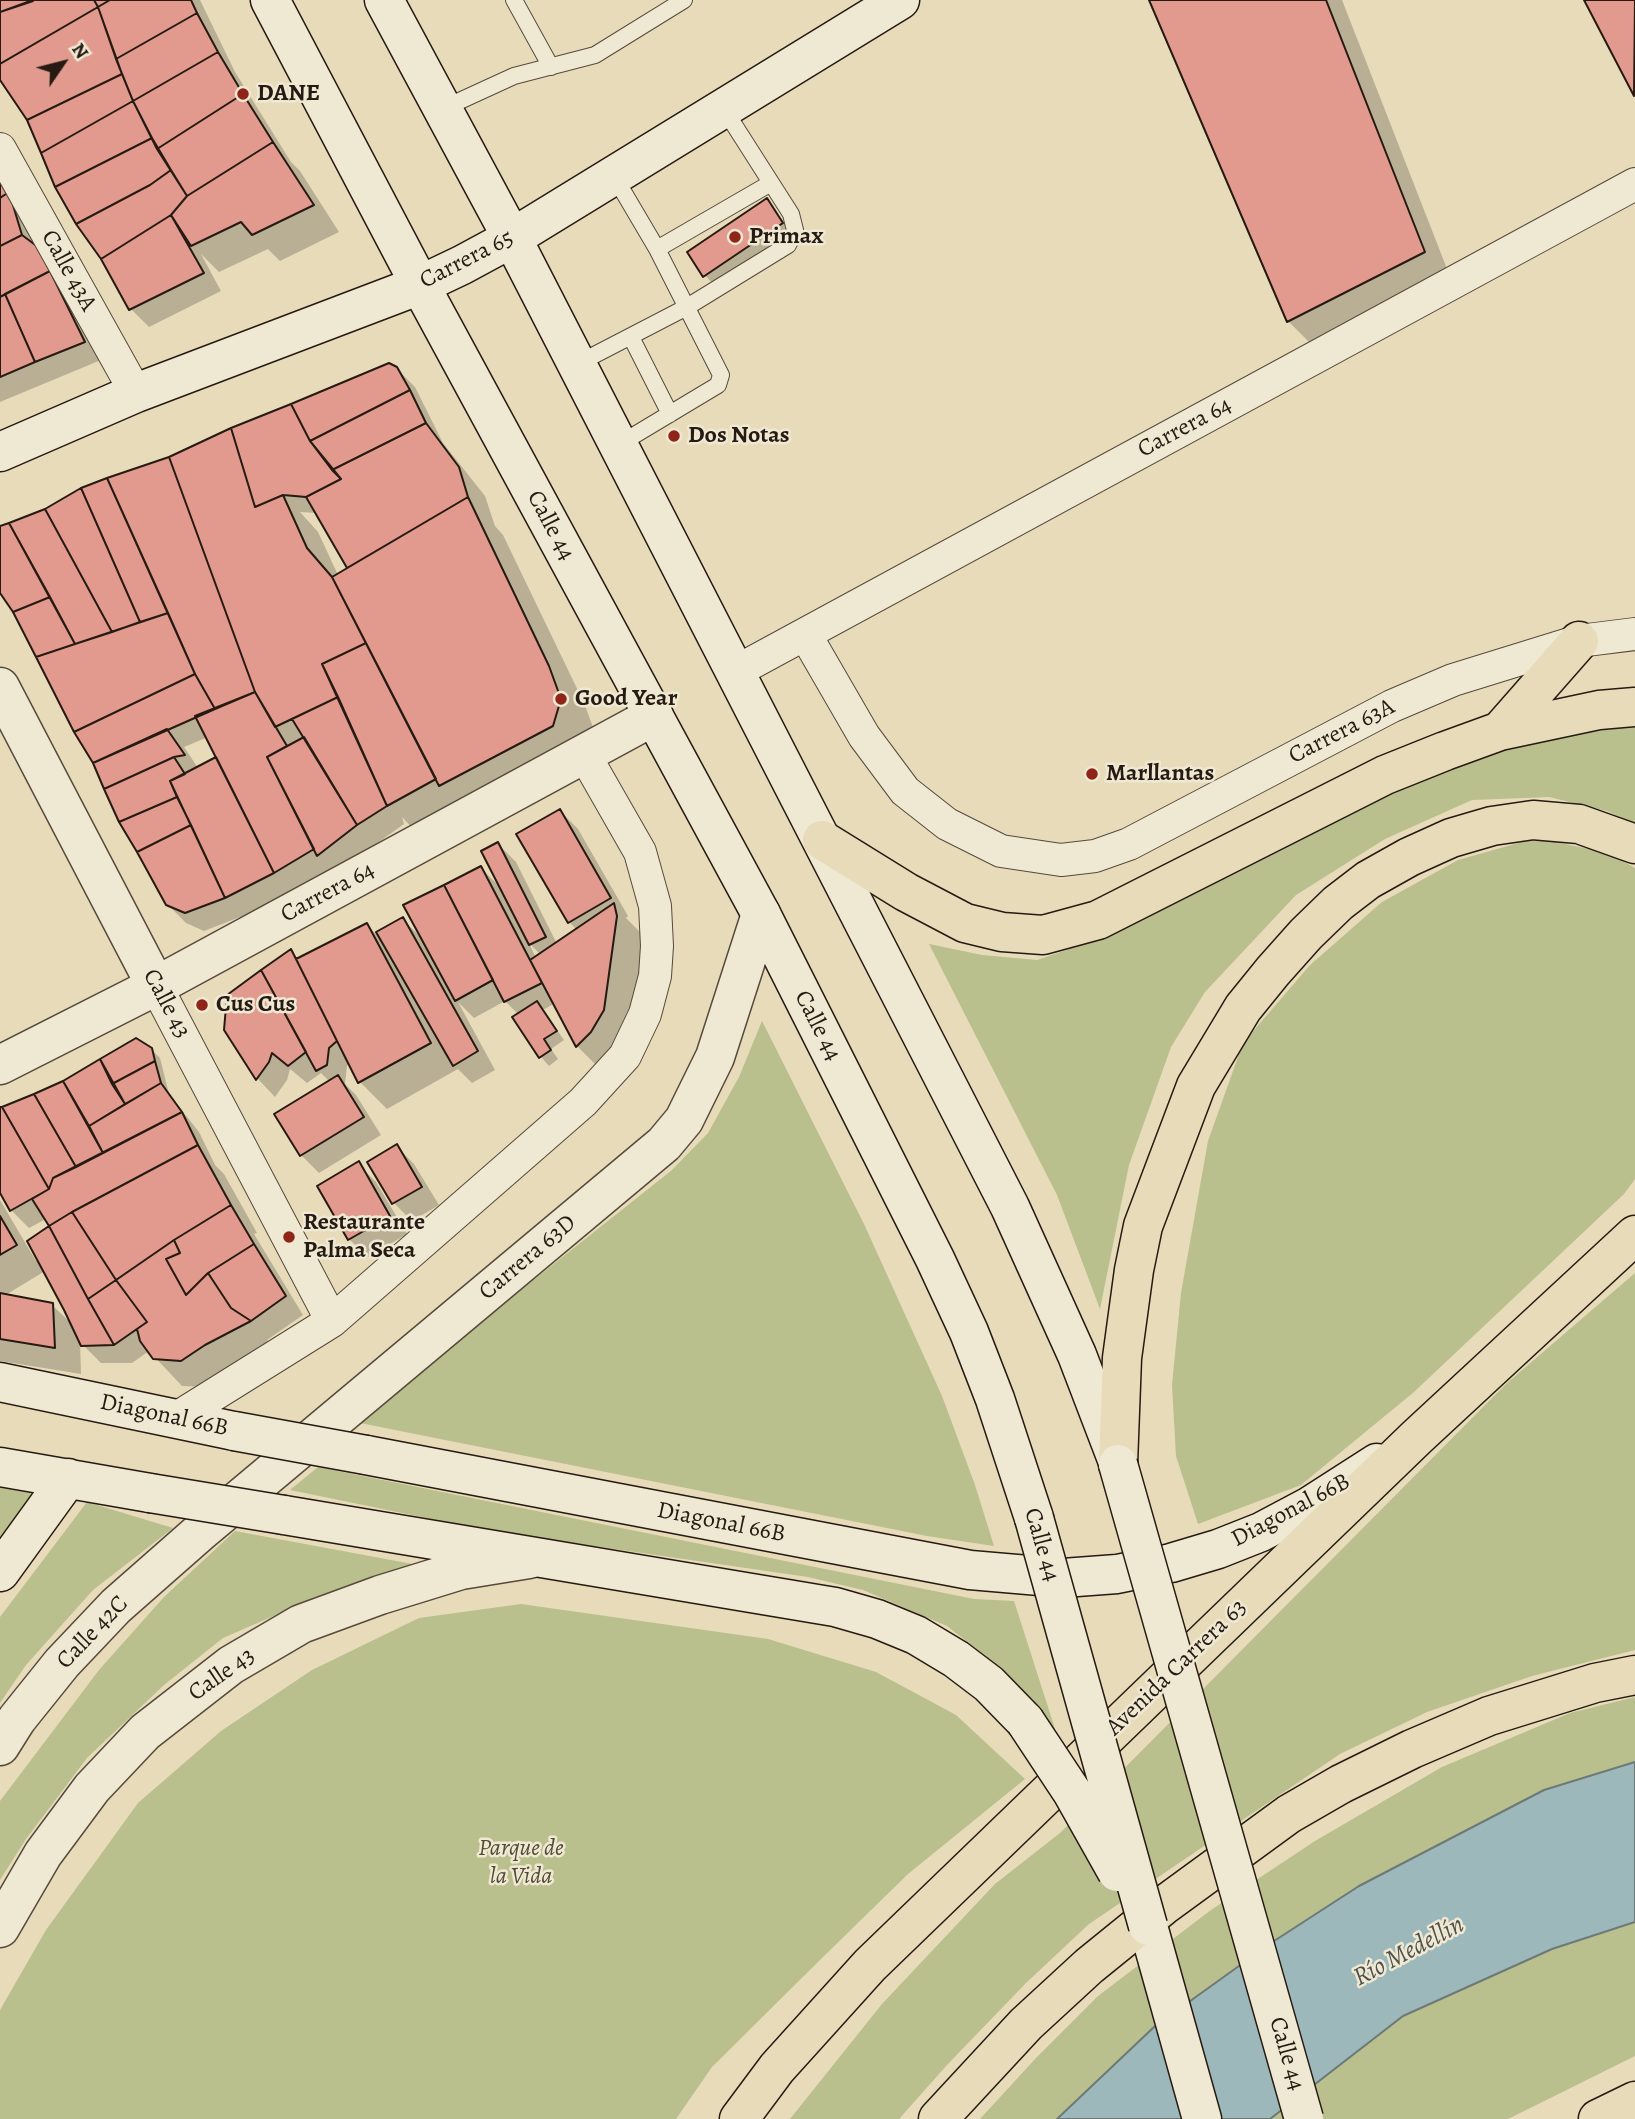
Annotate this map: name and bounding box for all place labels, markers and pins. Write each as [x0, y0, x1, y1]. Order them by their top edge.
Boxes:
place label: DANE [257, 80, 320, 108]
marker: DANE [235, 86, 251, 102]
place label: Primax [749, 223, 823, 251]
marker: Primax [727, 229, 743, 245]
place label: Dos Notas [688, 422, 790, 450]
marker: Dos Notas [666, 428, 682, 444]
place label: Good Year [575, 685, 678, 713]
marker: Good Year [553, 691, 569, 707]
place label: Marllantas [1106, 760, 1214, 788]
marker: Marllantas [1084, 766, 1100, 782]
place label: Cus Cus [216, 991, 295, 1019]
marker: Cus Cus [194, 997, 210, 1013]
place label: Restaurante Palma Seca [303, 1209, 425, 1265]
marker: Restaurante Palma Seca [281, 1229, 297, 1245]

